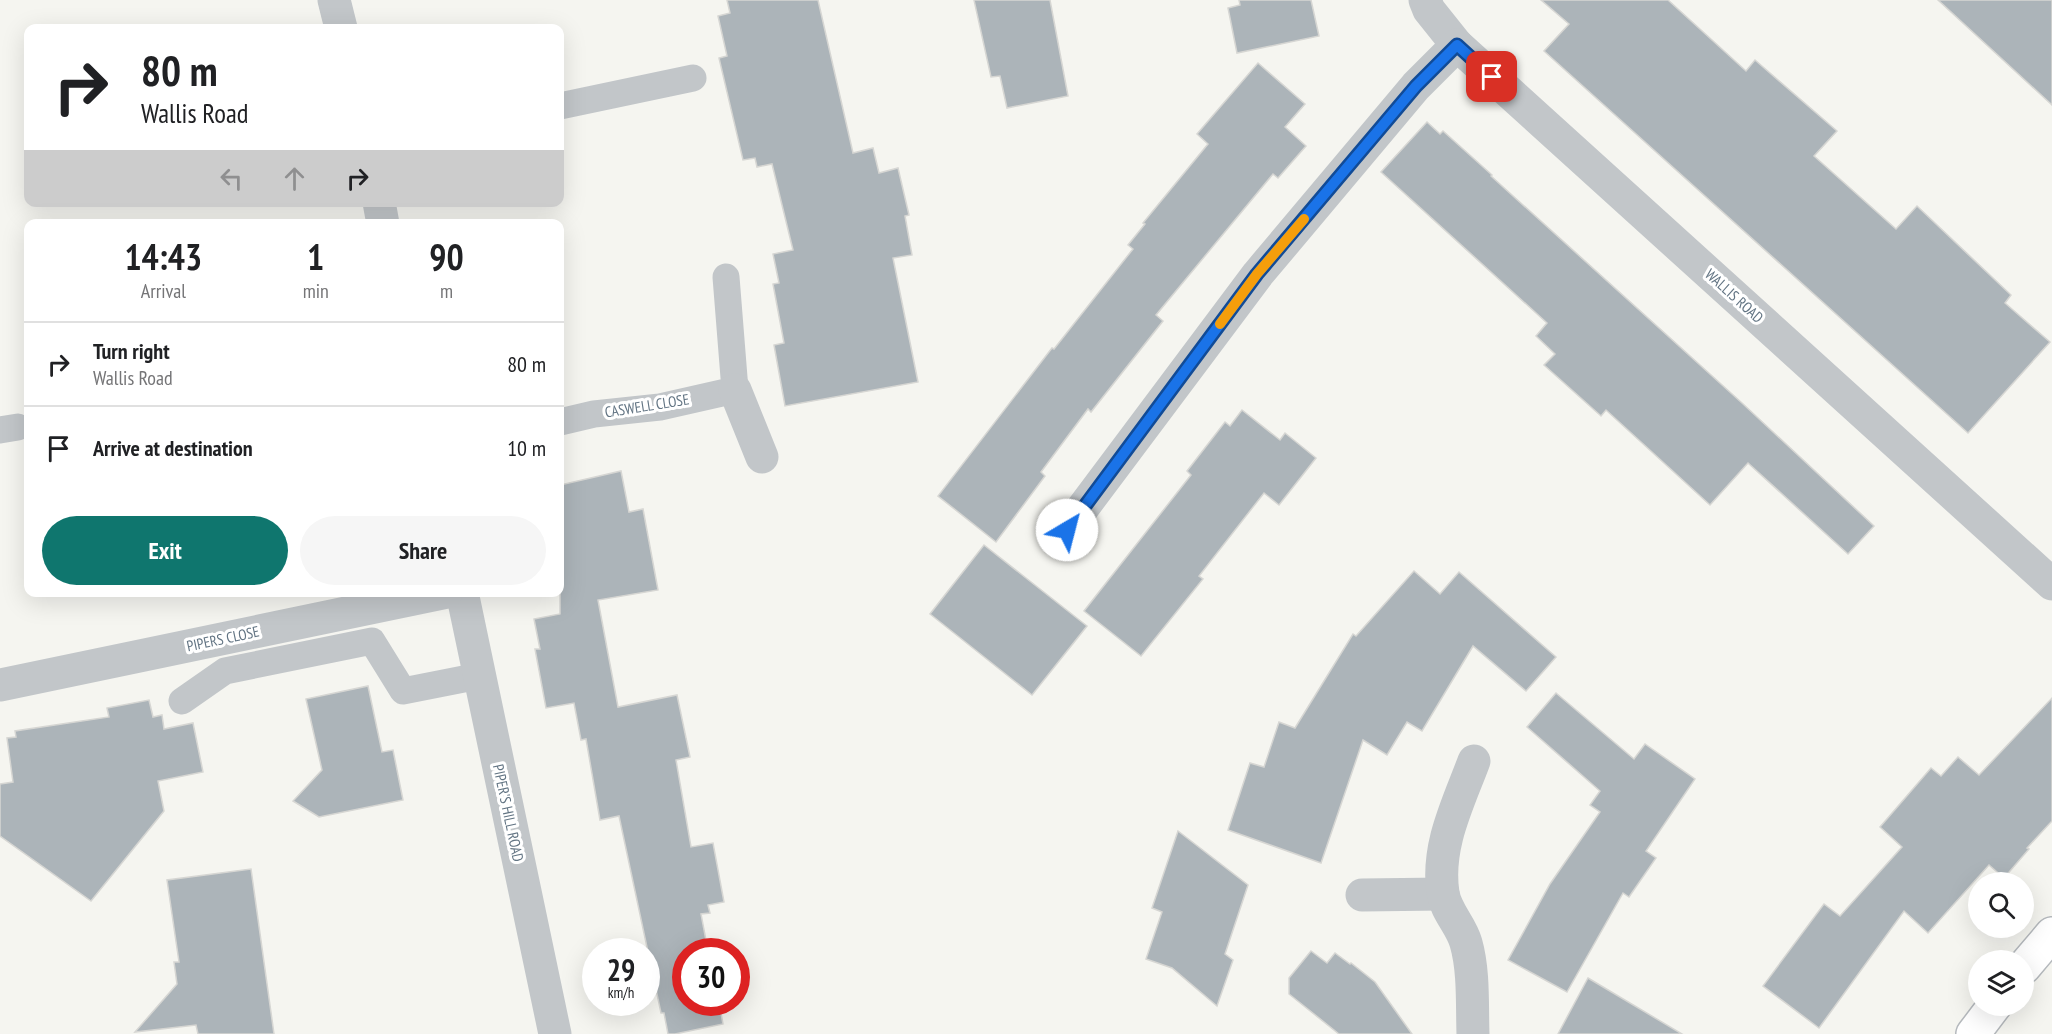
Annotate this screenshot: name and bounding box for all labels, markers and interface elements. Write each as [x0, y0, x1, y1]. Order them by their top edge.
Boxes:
text: 80 m [141, 43, 218, 98]
icon: right [42, 48, 120, 126]
pin [1466, 51, 1517, 102]
icon: arrive [1475, 60, 1508, 93]
text: Wallis Road [141, 96, 248, 130]
icon: left [215, 162, 248, 195]
icon: ahead [278, 162, 311, 195]
icon: right [341, 162, 374, 195]
text: 14:43 [124, 233, 202, 280]
text: 1 [307, 233, 324, 280]
text: 90 [429, 233, 464, 280]
street label: WALLIS ROAD [1701, 264, 1768, 327]
text: Arrival [141, 278, 186, 304]
text: min [303, 278, 329, 304]
text: m [440, 278, 453, 304]
text: Turn right [93, 337, 170, 365]
icon: right [42, 348, 75, 381]
text: 80 m [507, 350, 546, 378]
text: Wallis Road [93, 365, 173, 391]
street label: CASWELL CLOSE [603, 389, 690, 422]
icon: arrive [42, 432, 75, 465]
text: Arrive at destination [93, 434, 253, 462]
text: 10 m [507, 434, 546, 462]
position arrow [1035, 498, 1099, 562]
button: Exit [42, 516, 288, 585]
button: Share [300, 516, 546, 585]
street label: PIPERS CLOSE [185, 622, 261, 655]
street label: PIPER'S HILL ROAD [489, 762, 528, 864]
map controls [1968, 872, 2034, 1016]
button: search [1968, 872, 2034, 938]
speed limit sign: 30 [672, 938, 750, 1016]
text: 29 [607, 950, 635, 989]
button: layers [1968, 950, 2034, 1016]
text: km/h [608, 983, 634, 1002]

